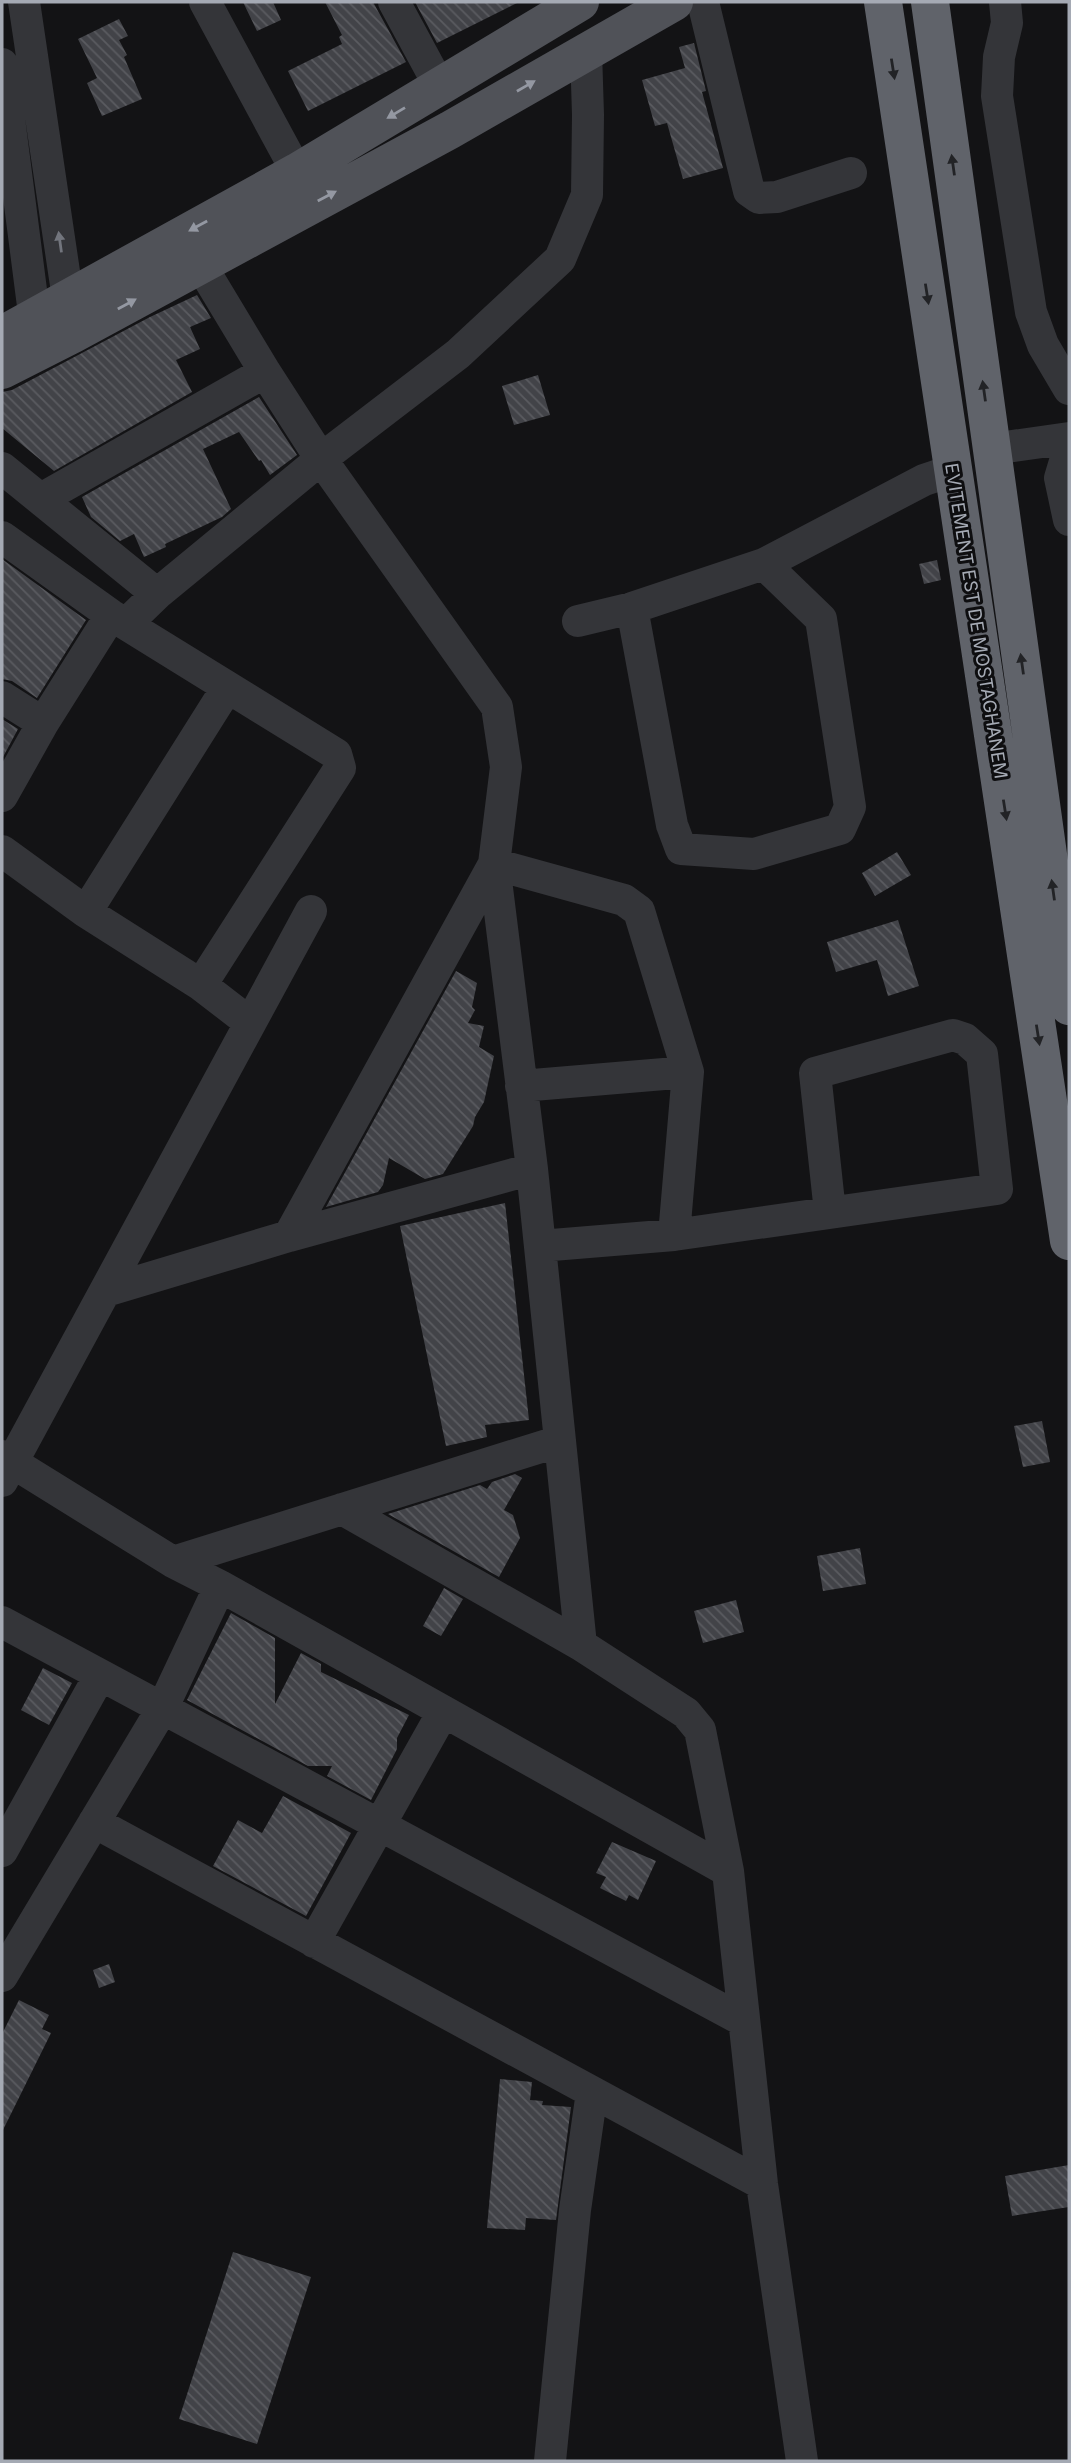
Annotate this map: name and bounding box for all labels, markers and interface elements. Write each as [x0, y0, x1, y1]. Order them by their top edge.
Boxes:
one-way arrow [888, 58, 899, 80]
one-way arrow [517, 80, 536, 92]
one-way arrow [386, 107, 405, 120]
one-way arrow [947, 154, 958, 176]
one-way arrow [318, 190, 337, 202]
one-way arrow [189, 220, 208, 232]
one-way arrow [55, 231, 66, 253]
one-way arrow [922, 283, 933, 305]
one-way arrow [118, 298, 137, 310]
one-way arrow [978, 379, 989, 401]
street label: EVITEMENT EST DE MOSTAGHANEM [941, 462, 1012, 780]
one-way arrow [1016, 653, 1027, 675]
one-way arrow [999, 799, 1010, 821]
one-way arrow [1047, 879, 1058, 901]
one-way arrow [1033, 1024, 1044, 1046]

